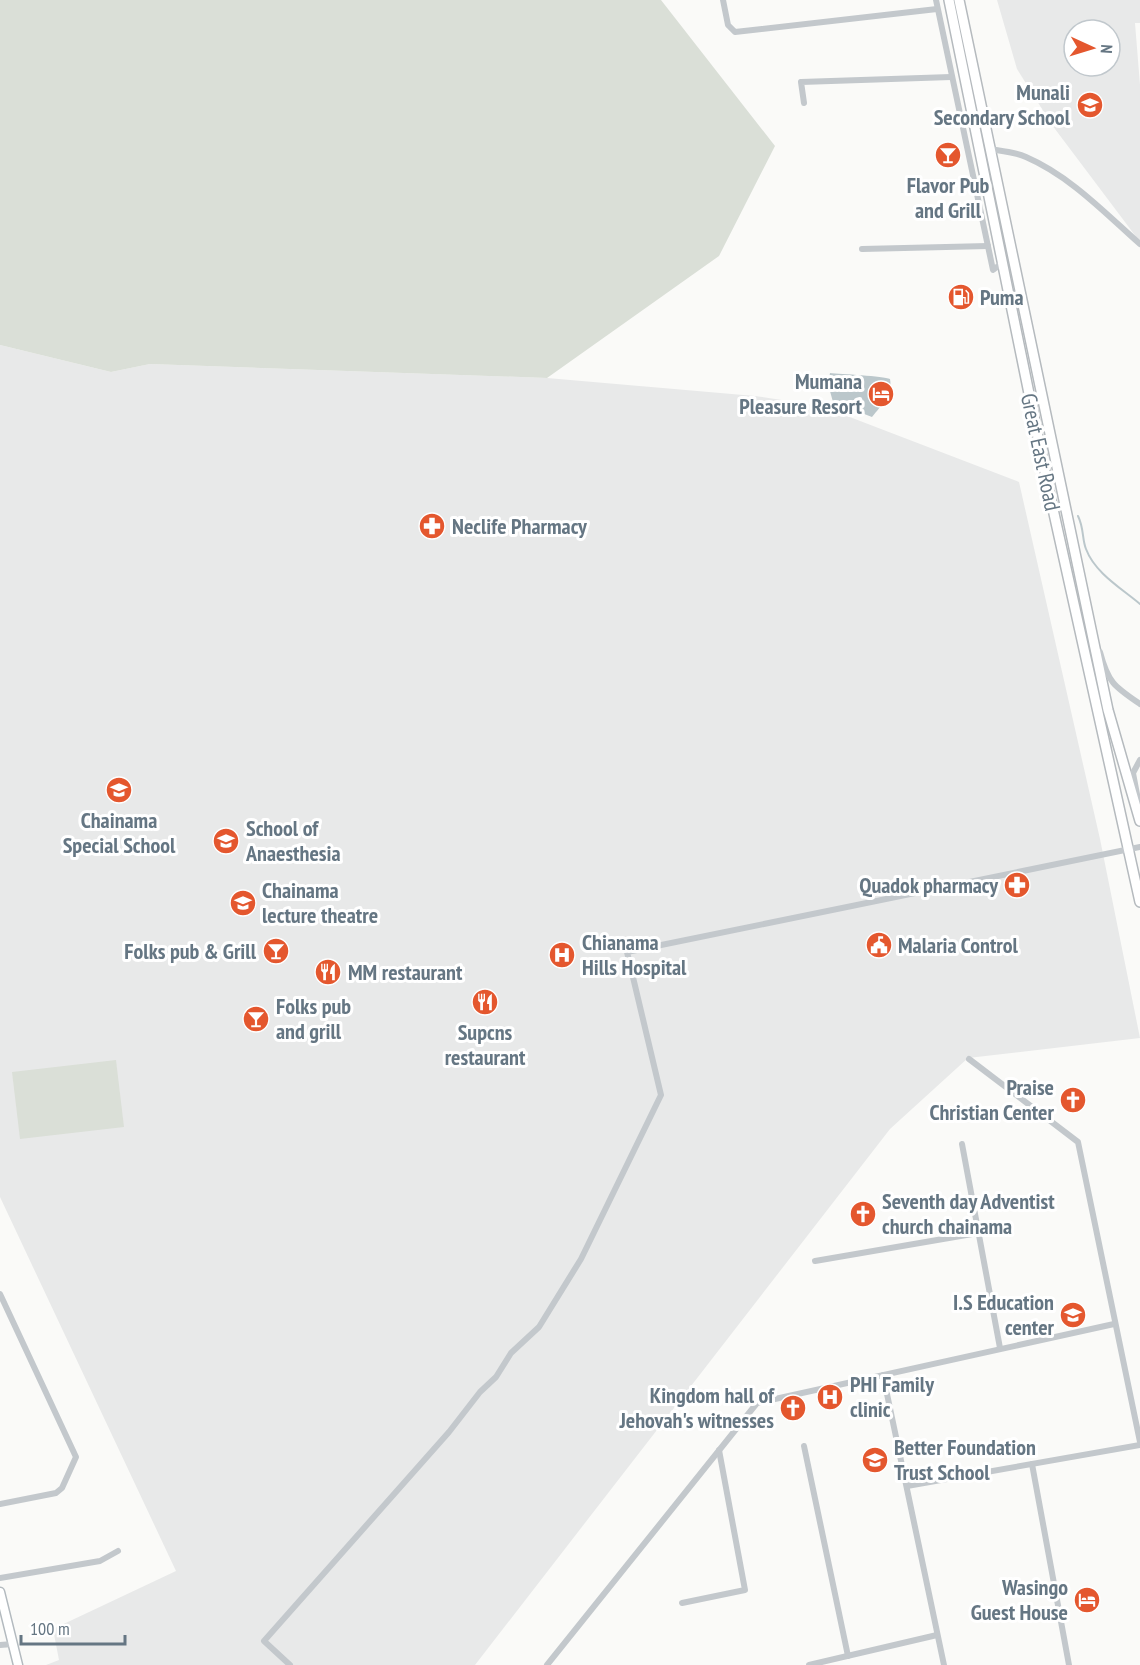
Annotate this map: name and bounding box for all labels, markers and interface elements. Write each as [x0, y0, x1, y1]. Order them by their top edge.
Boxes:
north arrow [1062, 18, 1122, 78]
text: N [1097, 44, 1117, 54]
place label: Munali Secondary School [934, 78, 1071, 131]
school or university icon: Munali Secondary School [1075, 90, 1105, 120]
bar icon: Flavor Pub and Grill [933, 140, 963, 170]
place label: Flavor Pub and Grill [907, 171, 990, 224]
fuel station icon: Puma [946, 282, 976, 312]
place label: Puma [980, 283, 1023, 311]
place label: Mumana Pleasure Resort [739, 367, 863, 420]
hotel icon: Mumana Pleasure Resort [866, 379, 896, 409]
street label: Great East Road [1015, 391, 1067, 513]
pharmacy icon: Neclife Pharmacy [417, 511, 447, 541]
place label: Neclife Pharmacy [452, 512, 588, 540]
school or university icon: Chainama Special School [104, 775, 134, 805]
place label: Chainama Special School [63, 806, 176, 859]
place label: School of Anaesthesia [245, 814, 341, 867]
school or university icon: School of Anaesthesia [211, 826, 241, 856]
pharmacy icon: Quadok pharmacy [1002, 870, 1032, 900]
place label: Quadok pharmacy [859, 871, 999, 899]
place label: Chainama lecture theatre [262, 876, 378, 929]
school or university icon: Chainama lecture theatre [228, 888, 258, 918]
place label: Chianama Hills Hospital [582, 928, 687, 981]
public building icon: Malaria Control [864, 930, 894, 960]
place label: Malaria Control [898, 931, 1019, 959]
bar icon: Folks pub & Grill [261, 936, 291, 966]
place label: Folks pub & Grill [124, 937, 257, 965]
hospital icon: Chianama Hills Hospital [547, 940, 577, 970]
restaurant icon: MM restaurant [313, 957, 343, 987]
place label: MM restaurant [348, 958, 463, 986]
restaurant icon: Supcns restaurant [470, 987, 500, 1017]
place label: Folks pub and grill [276, 992, 351, 1045]
bar icon: Folks pub and grill [241, 1004, 271, 1034]
place label: Supcns restaurant [445, 1018, 526, 1071]
place label: Praise Christian Center [929, 1073, 1055, 1126]
church icon: Praise Christian Center [1058, 1085, 1088, 1115]
place label: Seventh day Adventist church chainama [882, 1187, 1055, 1240]
church icon: Seventh day Adventist church chainama [848, 1199, 878, 1229]
place label: I.S Education center [953, 1288, 1055, 1341]
school or university icon: I.S Education center [1058, 1300, 1088, 1330]
place label: PHI Family clinic [850, 1370, 935, 1423]
place label: Kingdom hall of Jehovah's witnesses [618, 1381, 775, 1434]
hospital icon: PHI Family clinic [815, 1382, 845, 1412]
church icon: Kingdom hall of Jehovah's witnesses [778, 1393, 808, 1423]
place label: Better Foundation Trust School [894, 1433, 1036, 1486]
school or university icon: Better Foundation Trust School [860, 1445, 890, 1475]
place label: Wasingo Guest House [971, 1573, 1068, 1626]
hotel icon: Wasingo Guest House [1072, 1585, 1102, 1615]
scale bar [21, 1608, 124, 1646]
text: 100 m [30, 1617, 70, 1640]

